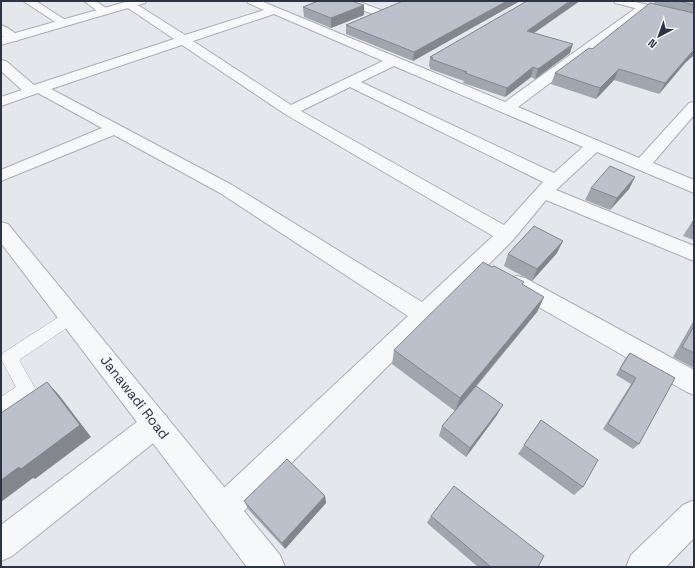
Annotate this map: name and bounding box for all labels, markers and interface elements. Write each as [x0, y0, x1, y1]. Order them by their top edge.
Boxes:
north arrow [639, 16, 679, 56]
text: N [645, 36, 660, 51]
street label: Janawadi Road [97, 351, 173, 443]

